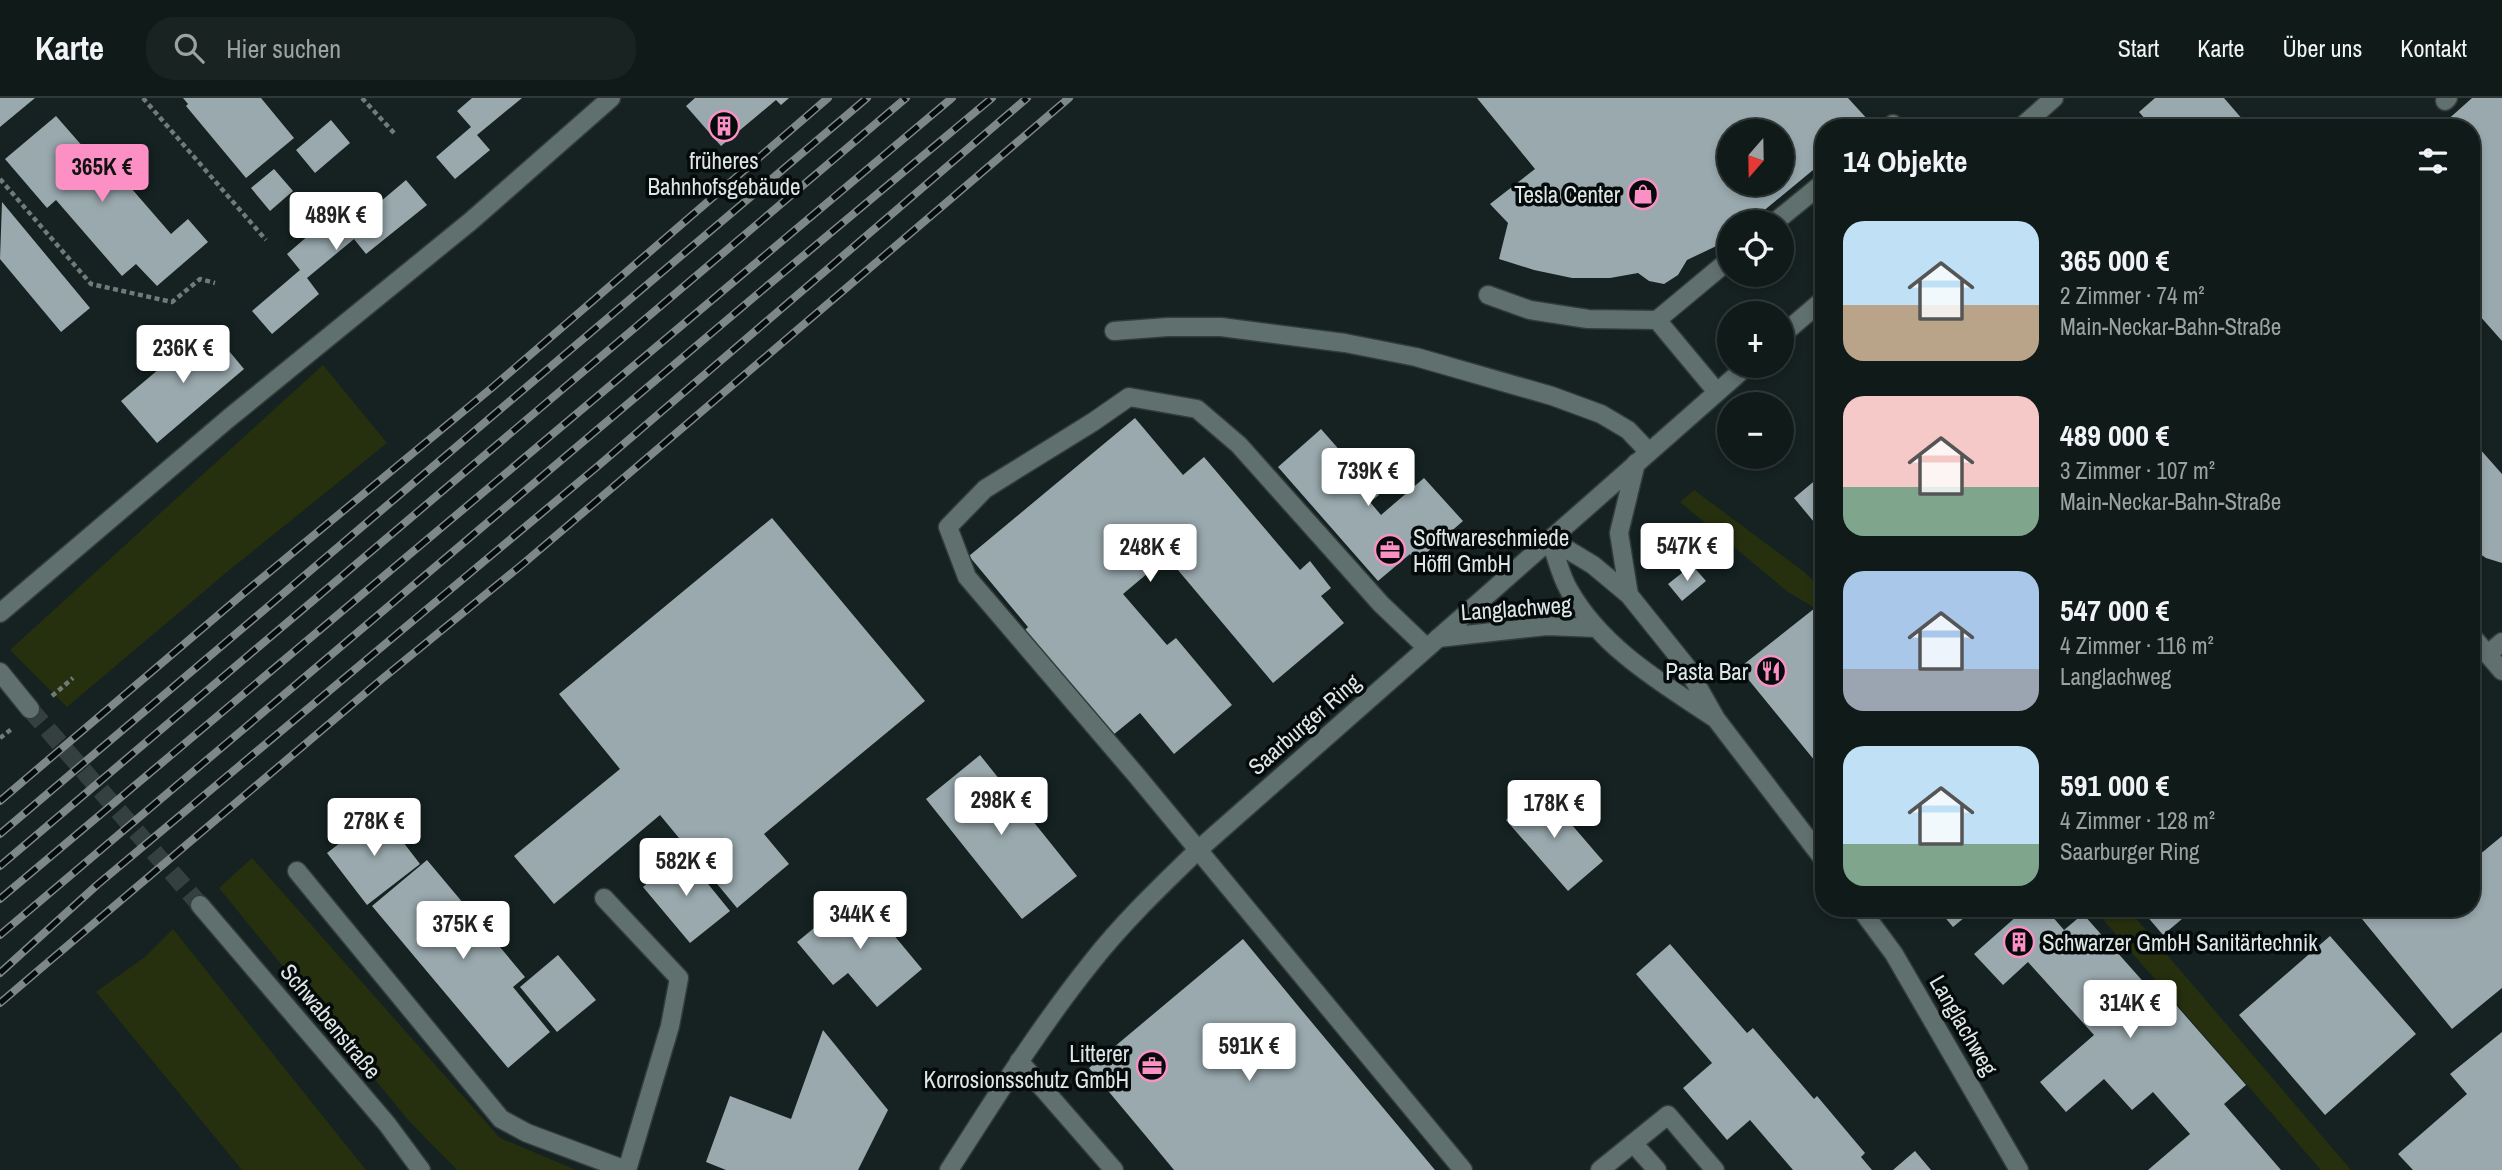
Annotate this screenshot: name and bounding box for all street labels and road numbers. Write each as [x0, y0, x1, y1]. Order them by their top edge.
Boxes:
street label: Langlachweg [1459, 589, 1573, 627]
street label: Saarburger Ring [1241, 666, 1367, 781]
street label: Schwabenstraße [274, 957, 388, 1085]
street label: Langlachweg [1923, 969, 2005, 1081]

